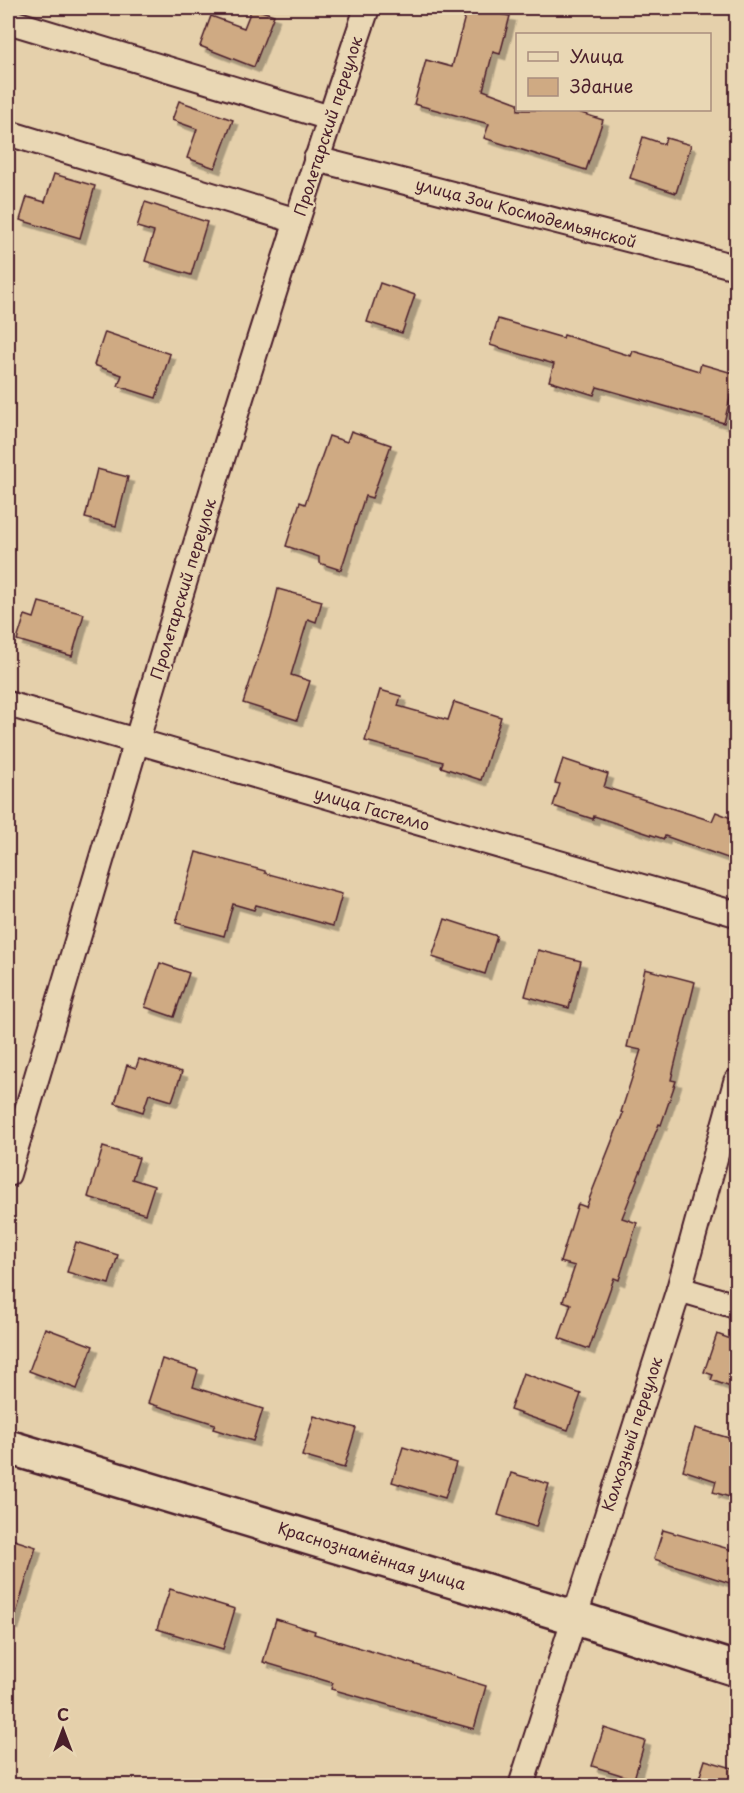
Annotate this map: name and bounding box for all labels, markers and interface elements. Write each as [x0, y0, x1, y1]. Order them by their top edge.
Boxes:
street label: Пролетарский переулок [287, 32, 368, 219]
legend [516, 33, 711, 111]
text: Улица [570, 42, 624, 69]
text: Здание [570, 72, 633, 99]
street label: улица Зои Космодемьянской [413, 171, 639, 253]
street label: Пролетарский переулок [143, 495, 221, 682]
street label: улица Гастелло [312, 780, 433, 836]
street label: Колхозный переулок [595, 1353, 668, 1514]
street label: Краснознамённая улица [275, 1515, 469, 1595]
north arrow [33, 1700, 93, 1760]
text: С [57, 1702, 69, 1726]

